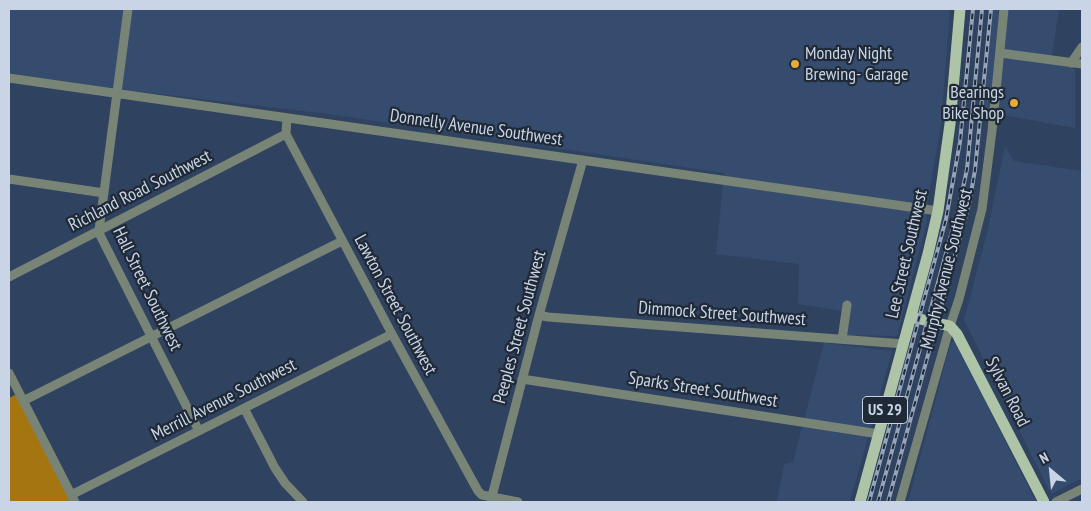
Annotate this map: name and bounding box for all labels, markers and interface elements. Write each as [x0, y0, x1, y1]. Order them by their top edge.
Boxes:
place label: Monday Night Brewing- Garage [805, 43, 908, 86]
marker: Monday Night Brewing- Garage [789, 58, 801, 70]
place label: Bearings Bike Shop [942, 82, 1004, 125]
marker: Bearings Bike Shop [1008, 97, 1020, 109]
street label: Donnelly Avenue Southwest [388, 105, 564, 151]
street label: Richland Road Southwest [65, 146, 215, 236]
street label: Murphy Avenue Southwest [917, 186, 977, 352]
street label: Lee Street Southwest [882, 188, 932, 320]
street label: Hall Street Southwest [108, 223, 186, 355]
street label: Lawton Street Southwest [349, 231, 441, 379]
street label: Peeples Street Southwest [489, 248, 551, 406]
street label: Dimmock Street Southwest [637, 297, 807, 331]
street label: Merrill Avenue Southwest [148, 354, 300, 446]
street label: Sylvan Road [980, 354, 1034, 430]
street label: Sparks Street Southwest [627, 368, 779, 412]
road number: US 29 [862, 396, 908, 424]
north arrow [1026, 446, 1076, 496]
text: N [1036, 448, 1052, 467]

